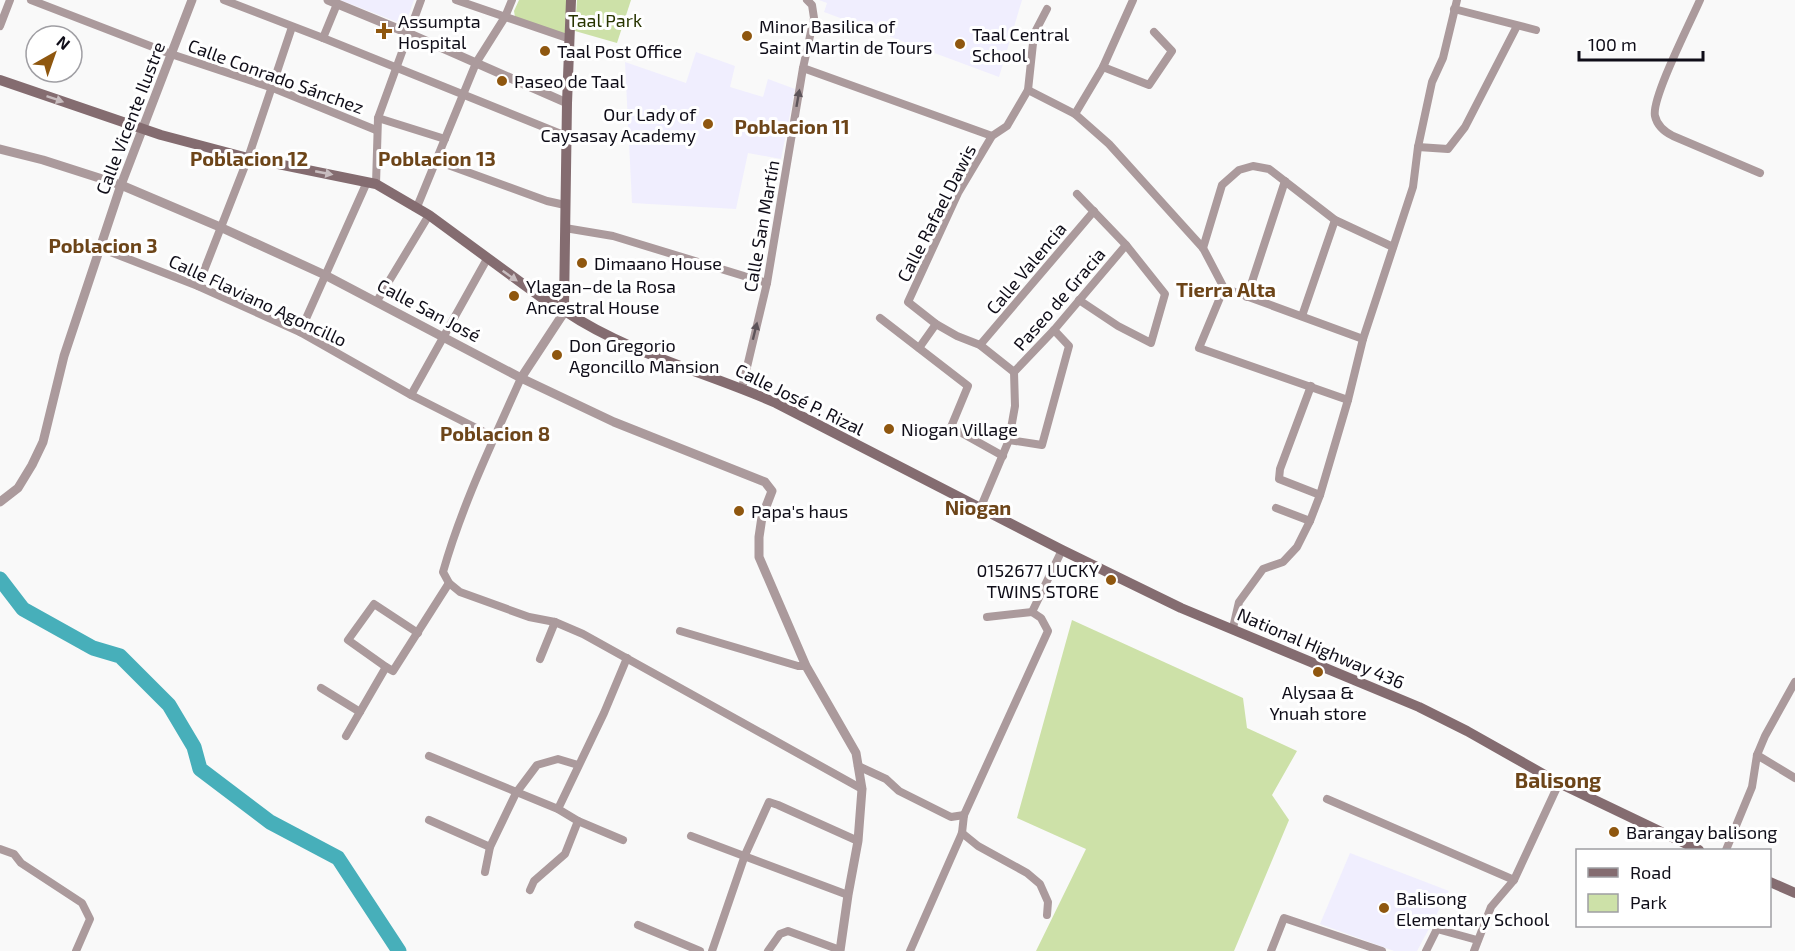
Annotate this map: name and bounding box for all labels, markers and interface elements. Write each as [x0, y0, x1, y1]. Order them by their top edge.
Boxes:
park label: Taal Park [568, 9, 642, 31]
place label: Assumpta Hospital [398, 10, 481, 53]
place label: Minor Basilica of Saint Martin de Tours [759, 15, 932, 58]
marker: Assumpta Hospital [375, 22, 393, 40]
place label: Taal Central School [972, 23, 1070, 66]
north arrow [24, 24, 84, 84]
scale bar [1579, 24, 1704, 62]
marker: Minor Basilica of Saint Martin de Tours [740, 29, 754, 43]
text: N [53, 31, 74, 53]
text: 100 m [1588, 33, 1637, 55]
street label: Calle Conrado Sánchez [185, 34, 367, 118]
marker: Taal Central School [953, 37, 967, 51]
street label: Calle Vicente Ilustre [91, 39, 169, 197]
place label: Taal Post Office [557, 40, 682, 62]
marker: Taal Post Office [538, 44, 552, 58]
place label: Paseo de Taal [514, 70, 626, 92]
marker: Paseo de Taal [495, 74, 509, 88]
one-way arrow [794, 88, 803, 107]
one-way arrow [46, 95, 64, 104]
place label: Our Lady of Caysasay Academy [540, 103, 697, 146]
district label: Poblacion 11 [734, 114, 850, 138]
marker: Our Lady of Caysasay Academy [701, 117, 715, 131]
street label: Calle Rafael Dawis [892, 141, 980, 285]
district label: Poblacion 12 [190, 146, 308, 170]
district label: Poblacion 13 [378, 146, 496, 170]
street label: Calle San Martín [739, 158, 783, 294]
one-way arrow [315, 169, 334, 178]
street label: Calle Valencia [981, 218, 1071, 318]
district label: Poblacion 3 [48, 233, 158, 257]
street label: Paseo de Gracia [1008, 243, 1110, 355]
street label: Calle Flaviano Agoncillo [166, 249, 350, 351]
place label: Dimaano House [594, 252, 722, 274]
marker: Dimaano House [575, 256, 589, 270]
one-way arrow [503, 269, 518, 281]
street label: Calle San José [374, 274, 484, 346]
place label: Ylagan–de la Rosa Ancestral House [526, 275, 676, 318]
district label: Tierra Alta [1176, 277, 1276, 301]
marker: Ylagan–de la Rosa Ancestral House [507, 289, 521, 303]
one-way arrow [751, 321, 761, 340]
place label: Don Gregorio Agoncillo Mansion [569, 334, 719, 377]
marker: Don Gregorio Agoncillo Mansion [550, 348, 564, 362]
street label: Calle José P. Rizal [732, 358, 869, 440]
place label: Niogan Village [901, 418, 1018, 440]
district label: Poblacion 8 [440, 421, 550, 445]
marker: Niogan Village [882, 422, 896, 436]
district label: Niogan [945, 495, 1011, 519]
place label: Papa's haus [751, 500, 848, 522]
marker: Papa's haus [732, 504, 746, 518]
place label: 0152677 LUCKY TWINS STORE [976, 559, 1100, 602]
marker: 0152677 LUCKY TWINS STORE [1104, 573, 1118, 587]
street label: National Highway 436 [1234, 603, 1408, 693]
marker: Alysaa & Ynuah store [1311, 665, 1325, 679]
place label: Alysaa & Ynuah store [1269, 681, 1367, 724]
district label: Balisong [1515, 767, 1601, 792]
place label: Barangay balisong [1626, 821, 1777, 843]
marker: Barangay balisong [1607, 825, 1621, 839]
legend [1576, 849, 1771, 927]
text: Road [1630, 861, 1671, 883]
place label: Balisong Elementary School [1396, 887, 1550, 930]
text: Park [1630, 891, 1667, 913]
marker: Balisong Elementary School [1377, 901, 1391, 915]

